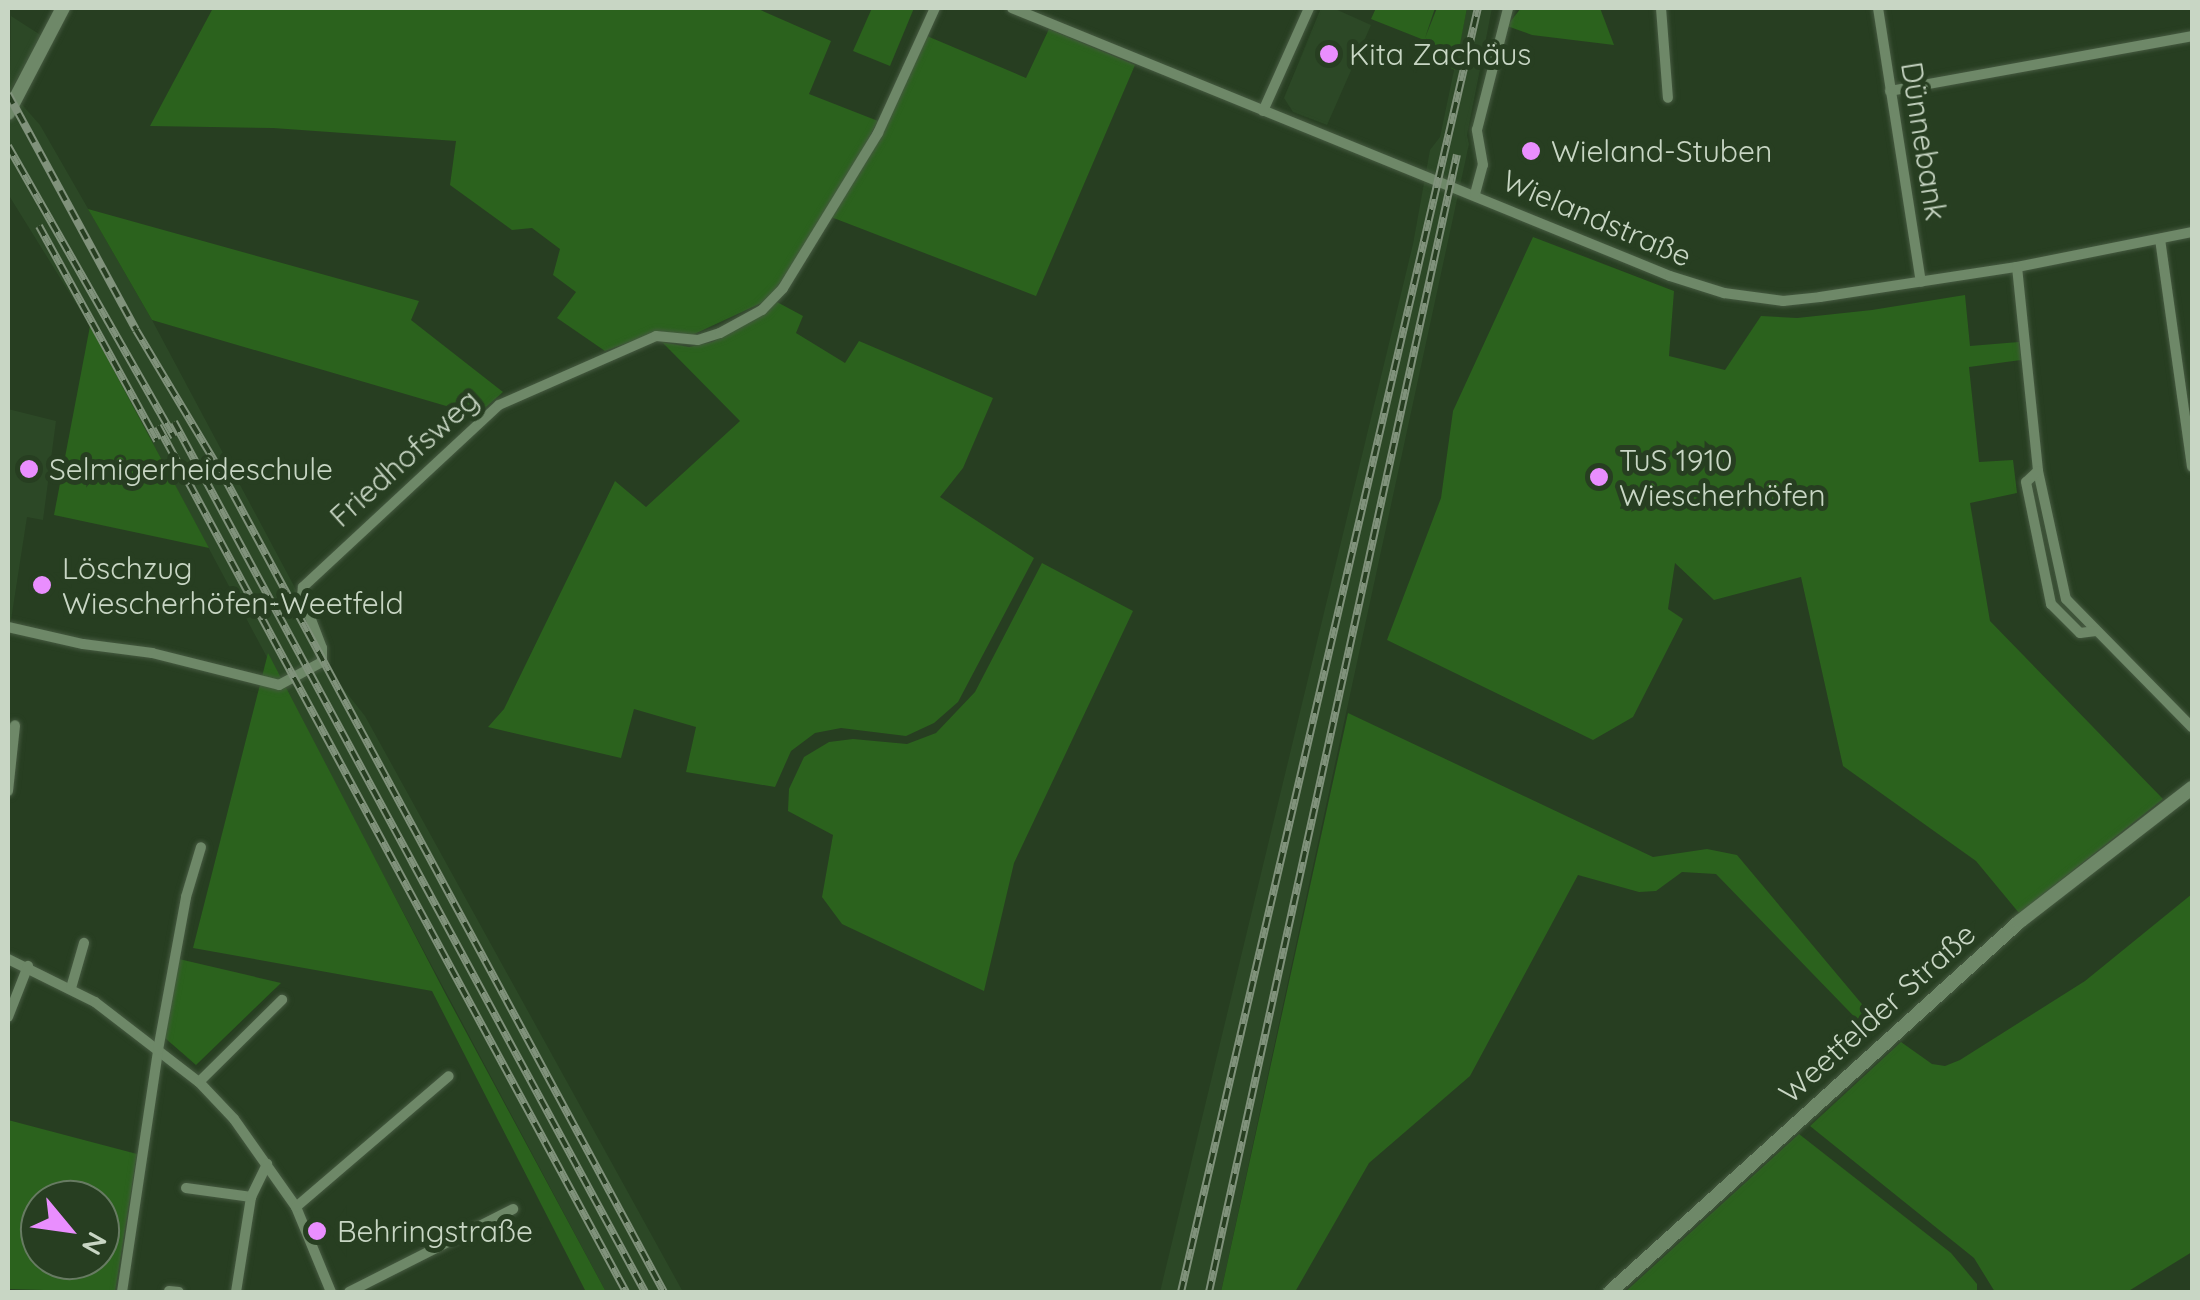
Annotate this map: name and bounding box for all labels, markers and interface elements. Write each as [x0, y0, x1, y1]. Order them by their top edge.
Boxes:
place label: Kita Zachäus [1349, 36, 1531, 72]
marker: Kita Zachäus [1318, 43, 1340, 65]
street label: Dünnebank [1894, 59, 1954, 223]
place label: Wieland-Stuben [1551, 133, 1772, 169]
marker: Wieland-Stuben [1520, 140, 1542, 162]
street label: Wielandstraße [1497, 162, 1697, 274]
street label: Friedhofsweg [322, 382, 486, 534]
place label: TuS 1910 Wiescherhöfen [1619, 442, 1826, 512]
place label: Selmigerheideschule [49, 451, 333, 487]
marker: Selmigerheideschule [18, 458, 40, 480]
marker: TuS 1910 Wiescherhöfen [1588, 466, 1610, 488]
place label: Löschzug Wiescherhöfen-Weetfeld [62, 550, 404, 620]
marker: Löschzug Wiescherhöfen-Weetfeld [31, 574, 53, 596]
street label: Weetfelder Straße [1772, 915, 1982, 1111]
north arrow [20, 1180, 120, 1280]
place label: Behringstraße [337, 1213, 533, 1249]
marker: Behringstraße [306, 1220, 328, 1242]
text: N [75, 1226, 115, 1261]

